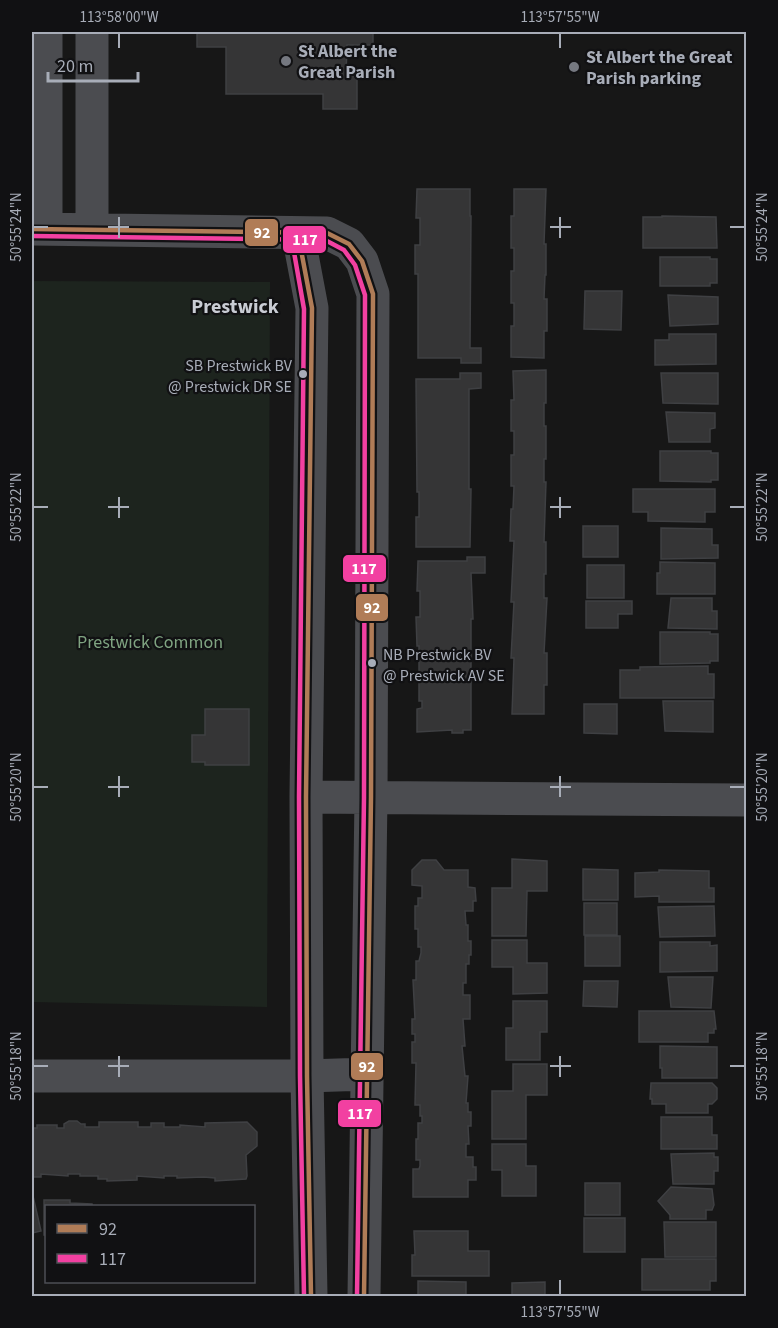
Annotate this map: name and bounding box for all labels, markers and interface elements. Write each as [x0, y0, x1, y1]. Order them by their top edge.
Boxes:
text: 113°58'00"W [79, 7, 159, 28]
text: 113°57'55"W [520, 7, 600, 28]
place label: St Albert the Great Parish [298, 39, 397, 85]
scale bar [48, 45, 138, 83]
place label: St Albert the Great Parish parking [586, 45, 733, 91]
text: 20 m [57, 54, 93, 79]
marker: St Albert the Great Parish [279, 54, 293, 68]
marker: St Albert the Great Parish parking [567, 60, 581, 74]
text: 50°55'24"N [6, 192, 27, 262]
text: 50°55'24"N [752, 192, 773, 262]
line badge: 92 [244, 218, 279, 247]
text: 92 [254, 222, 270, 244]
line badge: 117 [282, 225, 327, 254]
text: 117 [292, 229, 318, 251]
district label: Prestwick [191, 293, 279, 321]
place label: SB Prestwick BV @ Prestwick DR SE [168, 355, 293, 398]
marker: SB Prestwick BV @ Prestwick DR SE [297, 368, 309, 380]
text: 50°55'22"N [6, 472, 27, 542]
text: 50°55'22"N [752, 472, 773, 542]
line badge: 117 [342, 554, 387, 583]
text: 117 [351, 558, 377, 580]
line badge: 92 [355, 593, 389, 622]
text: 92 [364, 597, 380, 619]
park label: Prestwick Common [77, 630, 223, 655]
place label: NB Prestwick BV @ Prestwick AV SE [383, 644, 505, 687]
marker: NB Prestwick BV @ Prestwick AV SE [366, 657, 378, 669]
text: 50°55'20"N [6, 752, 27, 822]
text: 50°55'20"N [752, 752, 773, 822]
text: 50°55'18"N [6, 1031, 27, 1101]
text: 50°55'18"N [752, 1031, 773, 1101]
line badge: 92 [350, 1052, 384, 1081]
text: 92 [359, 1056, 375, 1078]
line badge: 117 [337, 1099, 382, 1128]
text: 117 [347, 1103, 373, 1125]
legend [45, 1205, 255, 1283]
text: 92 [99, 1217, 117, 1242]
text: 117 [99, 1247, 126, 1272]
text: 113°57'55"W [520, 1302, 600, 1323]

